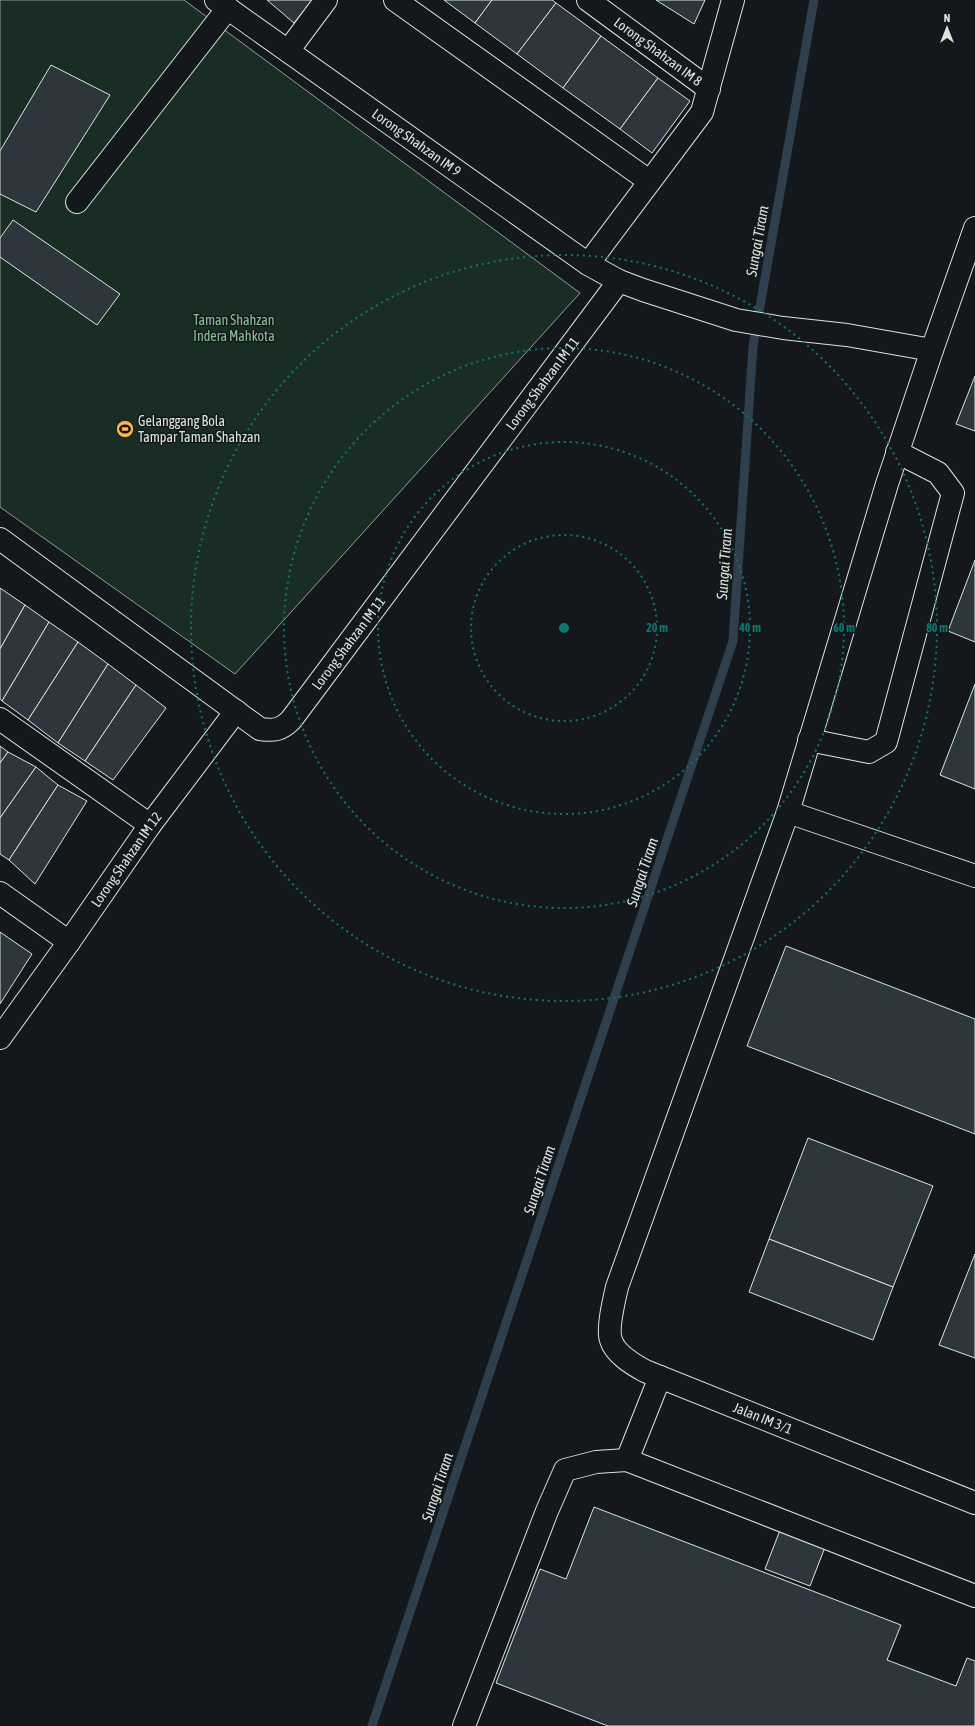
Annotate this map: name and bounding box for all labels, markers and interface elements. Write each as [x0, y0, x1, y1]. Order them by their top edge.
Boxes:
north arrow [927, 8, 967, 48]
text: N [944, 12, 950, 24]
street label: Lorong Shahzan IM 8 [611, 14, 706, 89]
street label: Lorong Shahzan IM 9 [369, 105, 464, 179]
water label: Sungai Tiram [742, 204, 772, 279]
park label: Taman Shahzan Indera Mahkota [193, 312, 275, 344]
street label: Lorong Shahzan IM 11 [503, 334, 582, 433]
place label: Gelanggang Bola Tampar Taman Shahzan [138, 413, 260, 445]
sports icon: Gelanggang Bola Tampar Taman Shahzan [115, 419, 135, 439]
water label: Sungai Tiram [713, 528, 735, 601]
street label: Lorong Shahzan IM 11 [309, 593, 388, 693]
centre of rings [557, 621, 571, 635]
text: 20 m [646, 621, 668, 635]
text: 40 m [738, 621, 761, 635]
text: 60 m [833, 621, 855, 635]
text: 80 m [926, 621, 948, 635]
street label: Lorong Shahzan IM 12 [88, 809, 165, 910]
water label: Sungai Tiram [623, 835, 661, 910]
water label: Sungai Tiram [520, 1143, 558, 1218]
street label: Jalan IM 3/1 [731, 1399, 795, 1437]
water label: Sungai Tiram [418, 1450, 456, 1525]

